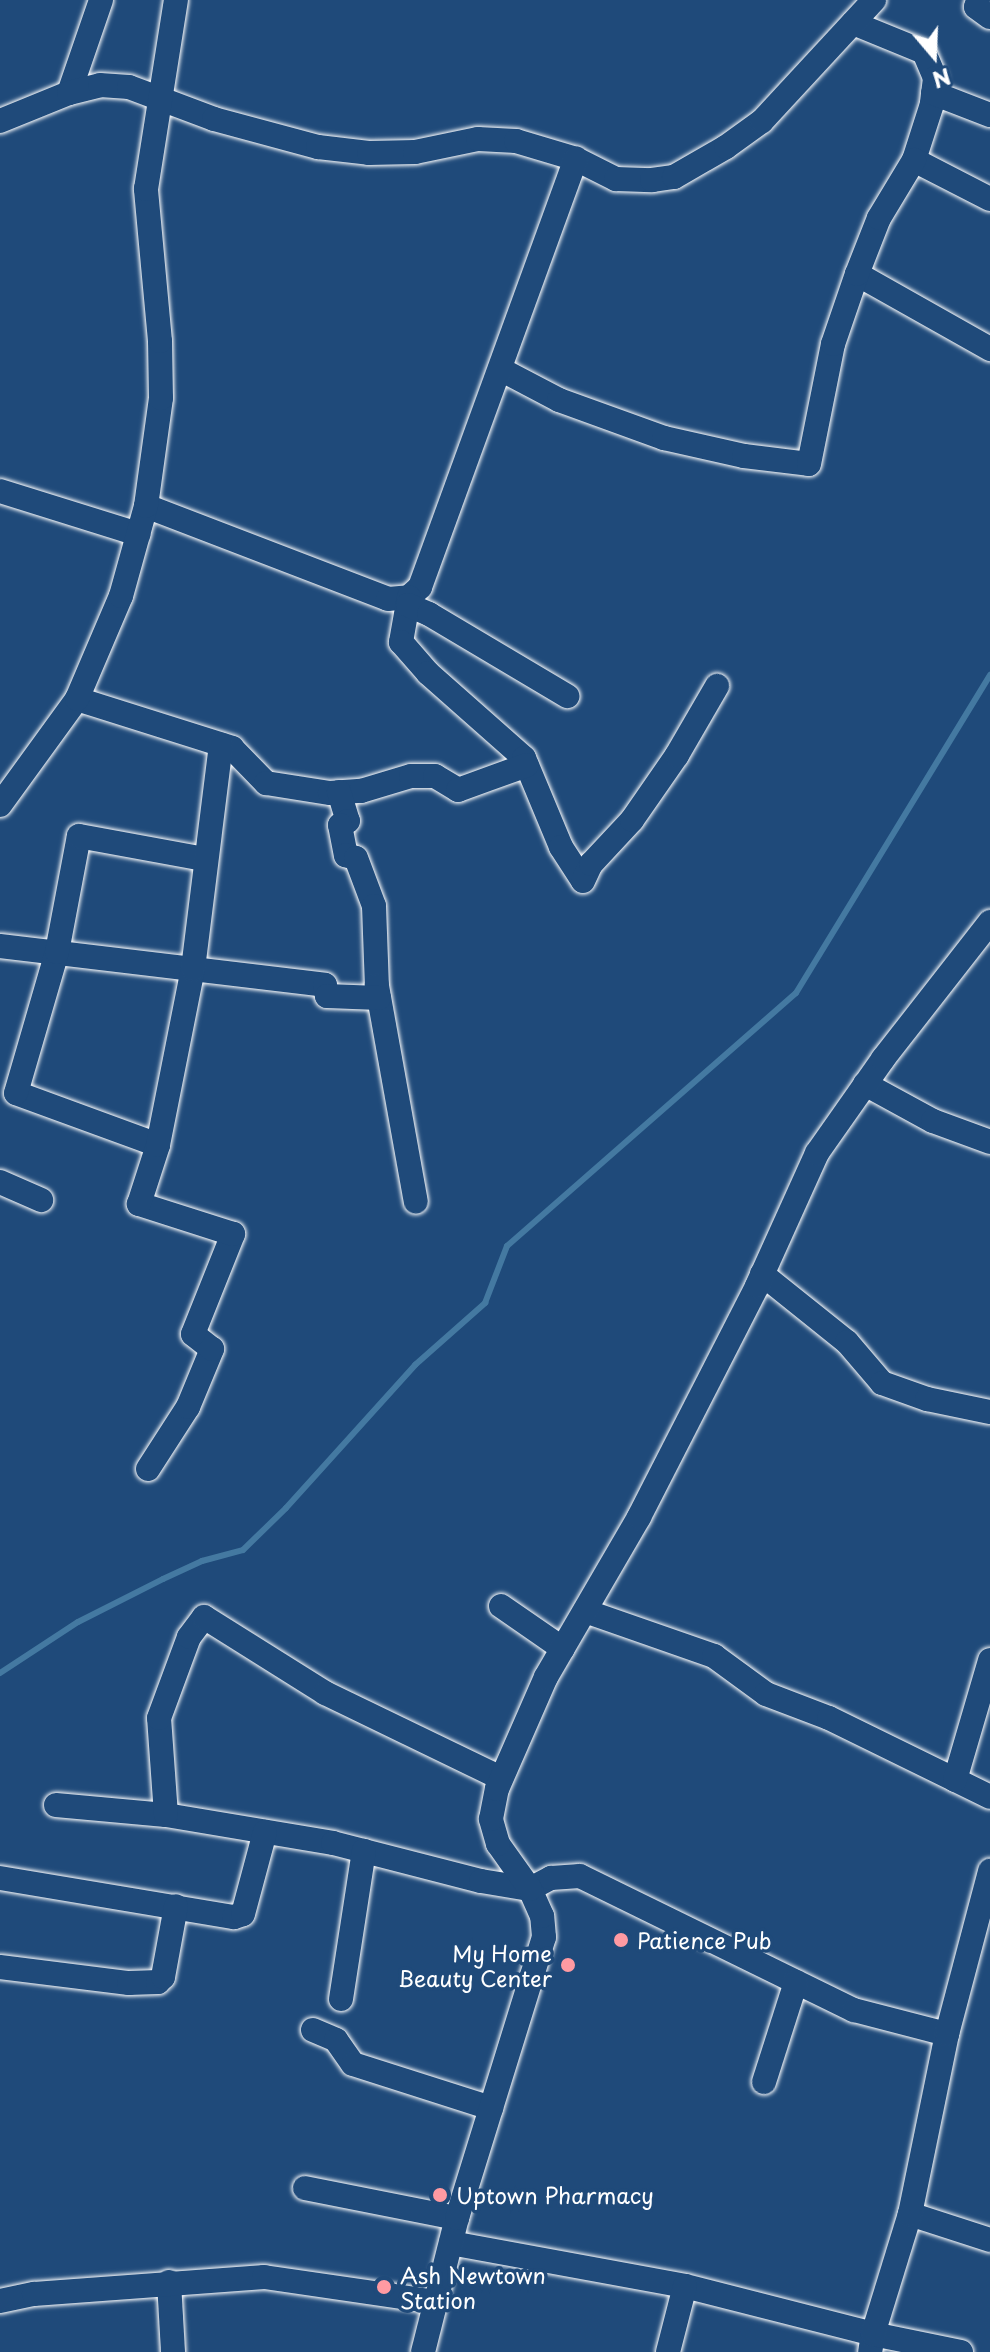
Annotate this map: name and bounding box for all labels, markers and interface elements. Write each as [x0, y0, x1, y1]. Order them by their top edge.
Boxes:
north arrow [894, 16, 974, 96]
text: N [928, 61, 956, 98]
place label: Patience Pub [637, 1927, 773, 1953]
marker: Patience Pub [612, 1931, 630, 1949]
place label: My Home Beauty Center [396, 1939, 552, 1990]
marker: My Home Beauty Center [559, 1956, 577, 1974]
place label: Uptown Pharmacy [456, 2182, 653, 2208]
marker: Uptown Pharmacy [431, 2186, 449, 2204]
place label: Ash Newtown Station [400, 2261, 546, 2312]
marker: Ash Newtown Station [375, 2278, 393, 2296]

